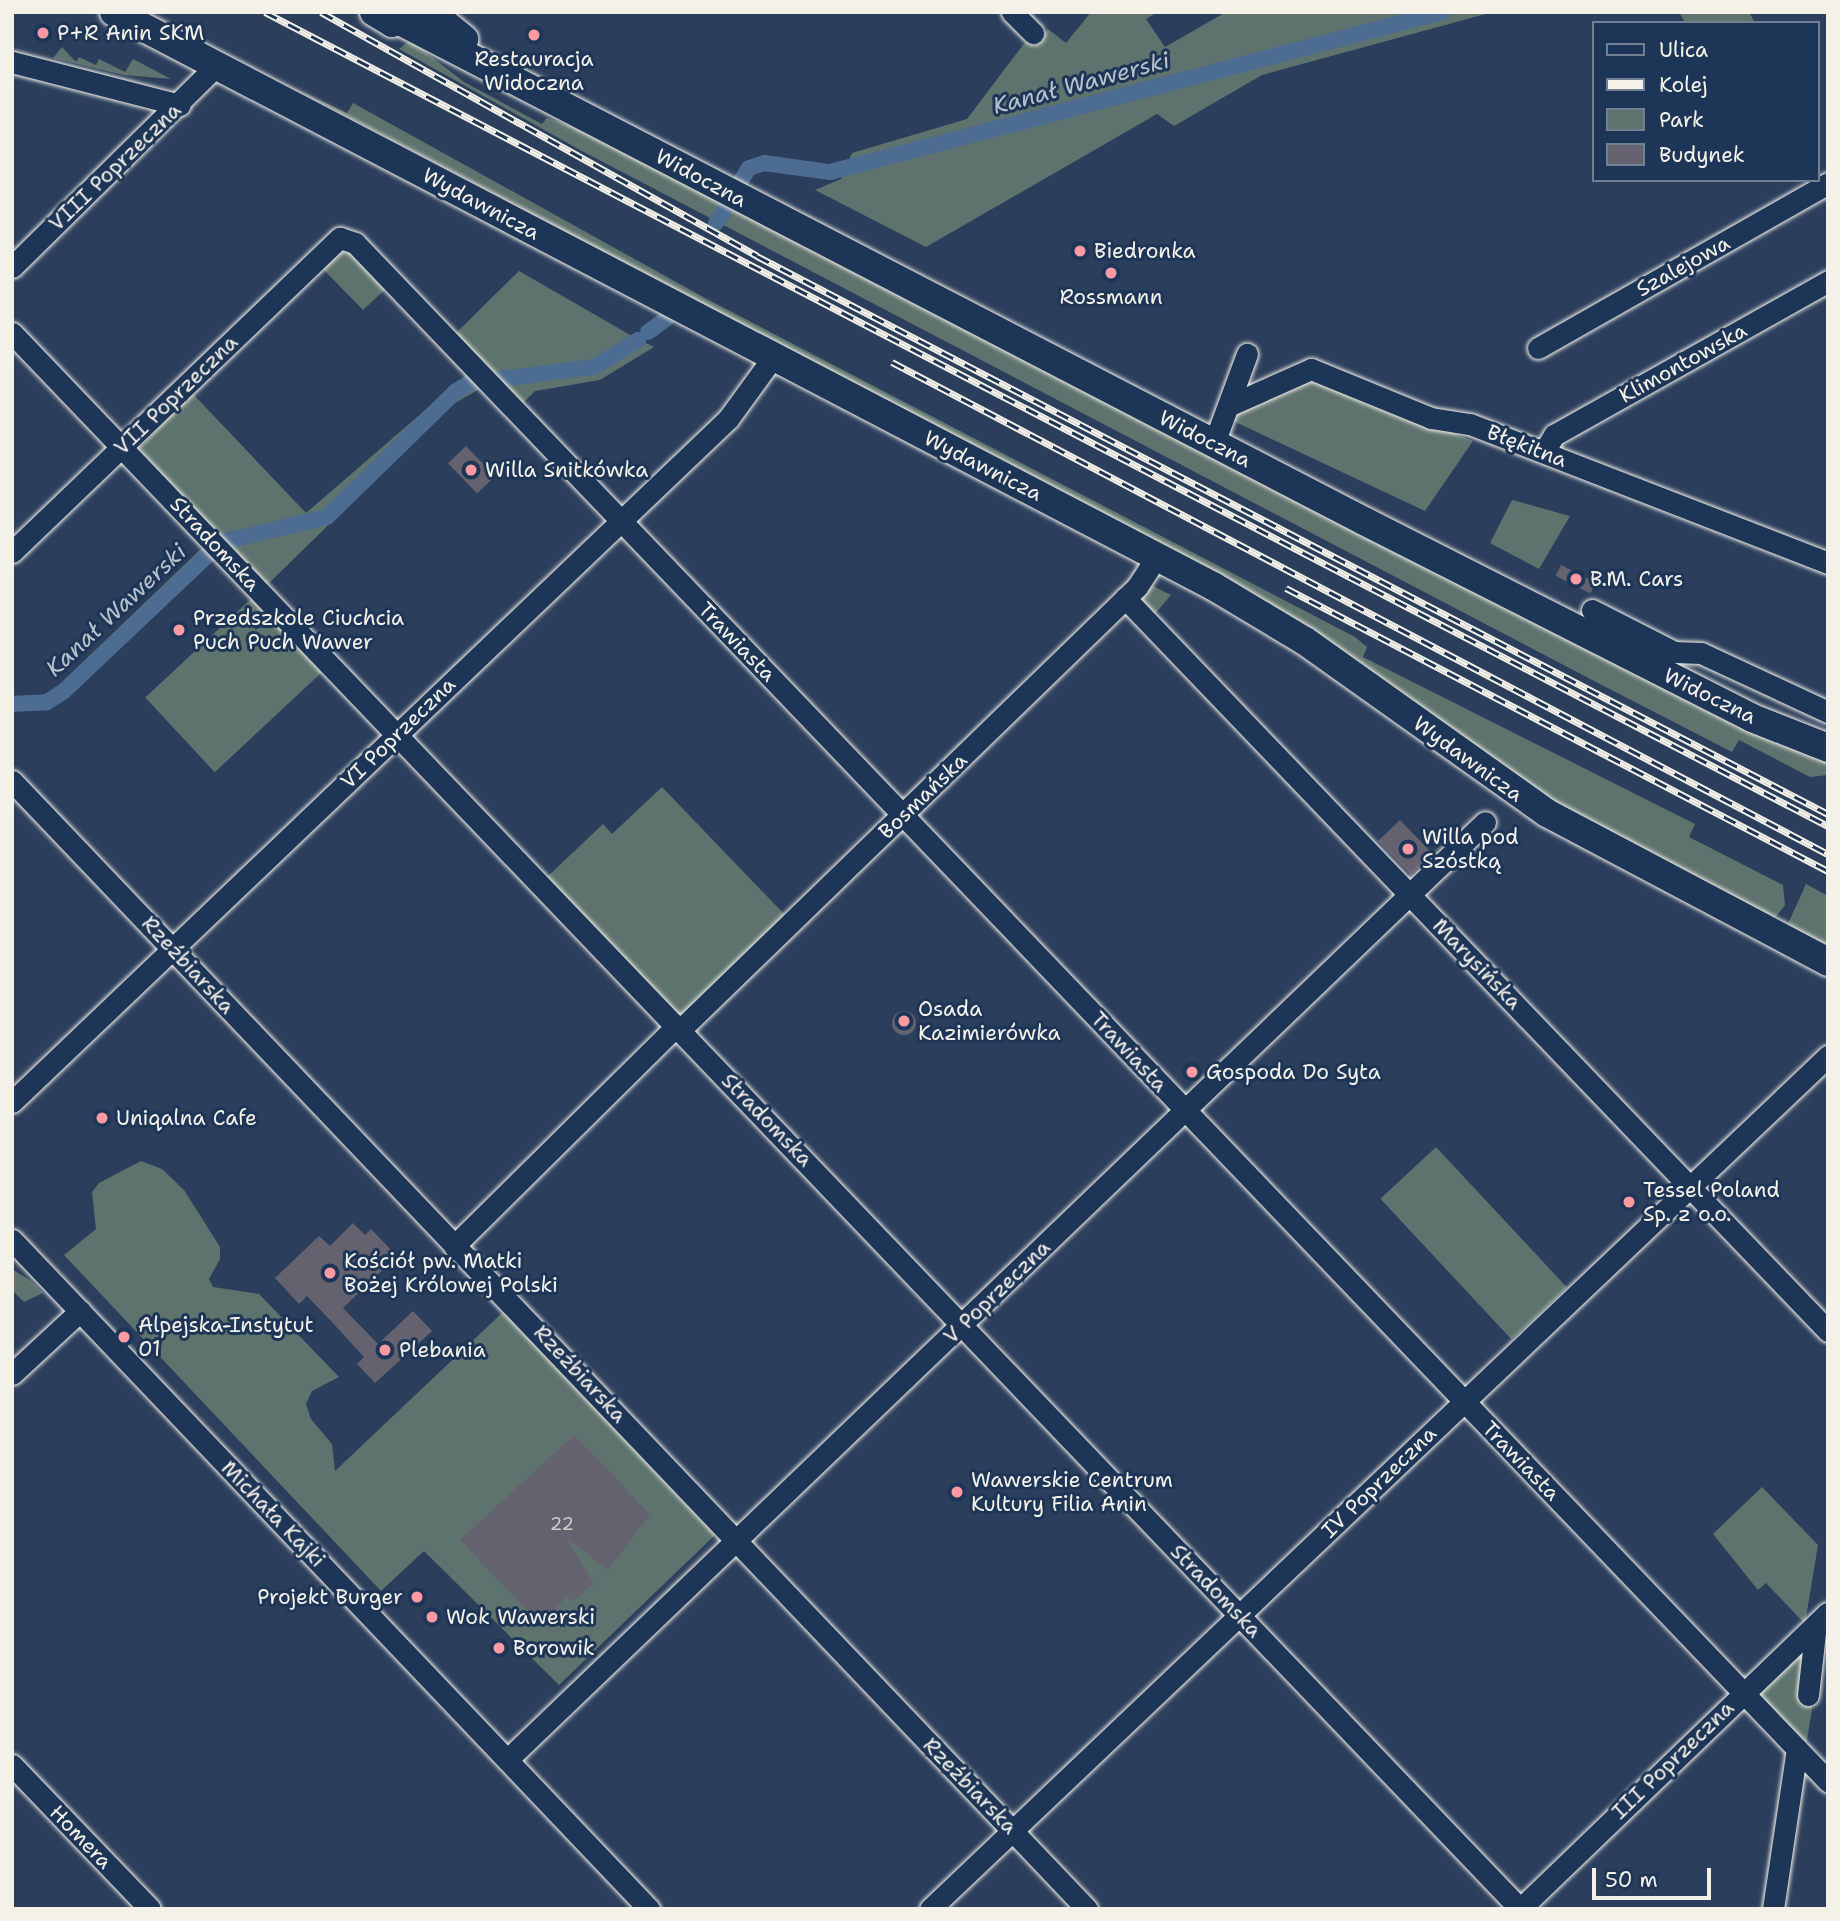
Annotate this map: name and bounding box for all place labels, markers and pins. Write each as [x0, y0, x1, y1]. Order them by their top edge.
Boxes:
place label: P+R Anin SKM [57, 20, 204, 46]
marker: P+R Anin SKM [35, 25, 51, 41]
marker: Restauracja Widoczna [526, 27, 542, 43]
place label: Restauracja Widoczna [474, 46, 594, 96]
place label: Biedronka [1094, 238, 1196, 264]
marker: Biedronka [1072, 243, 1088, 259]
marker: Rossmann [1103, 265, 1119, 281]
place label: Rossmann [1059, 284, 1163, 310]
place label: Willa Snitkówka [485, 457, 648, 483]
marker: Willa Snitkówka [463, 462, 479, 478]
place label: B.M. Cars [1590, 566, 1683, 592]
marker: B.M. Cars [1568, 571, 1584, 587]
place label: Przedszkole Ciuchcia Puch Puch Wawer [193, 605, 404, 655]
marker: Przedszkole Ciuchcia Puch Puch Wawer [171, 622, 187, 638]
place label: Willa pod Szóstką [1422, 824, 1518, 874]
marker: Willa pod Szóstką [1400, 841, 1416, 857]
place label: Osada Kazimierówka [918, 996, 1061, 1046]
marker: Osada Kazimierówka [896, 1013, 912, 1029]
place label: Gospoda Do Syta [1206, 1059, 1381, 1085]
marker: Gospoda Do Syta [1184, 1064, 1200, 1080]
place label: Uniqalna Cafe [116, 1105, 257, 1131]
marker: Uniqalna Cafe [94, 1110, 110, 1126]
place label: Tessel Poland Sp. z o.o. [1643, 1177, 1780, 1227]
marker: Tessel Poland Sp. z o.o. [1621, 1194, 1637, 1210]
place label: Kościół pw. Matki Bożej Królowej Polski [344, 1248, 558, 1298]
marker: Kościół pw. Matki Bożej Królowej Polski [322, 1265, 338, 1281]
place label: Alpejska-Instytut 01 [138, 1312, 314, 1362]
marker: Alpejska-Instytut 01 [116, 1329, 132, 1345]
place label: Plebania [399, 1337, 486, 1363]
marker: Plebania [377, 1342, 393, 1358]
place label: Wawerskie Centrum Kultury Filia Anin [971, 1467, 1173, 1517]
marker: Wawerskie Centrum Kultury Filia Anin [949, 1484, 965, 1500]
place label: Projekt Burger [257, 1584, 403, 1610]
marker: Projekt Burger [409, 1589, 425, 1605]
place label: Wok Wawerski [446, 1604, 595, 1630]
marker: Wok Wawerski [424, 1609, 440, 1625]
place label: Borowik [513, 1635, 595, 1661]
marker: Borowik [491, 1640, 507, 1656]

